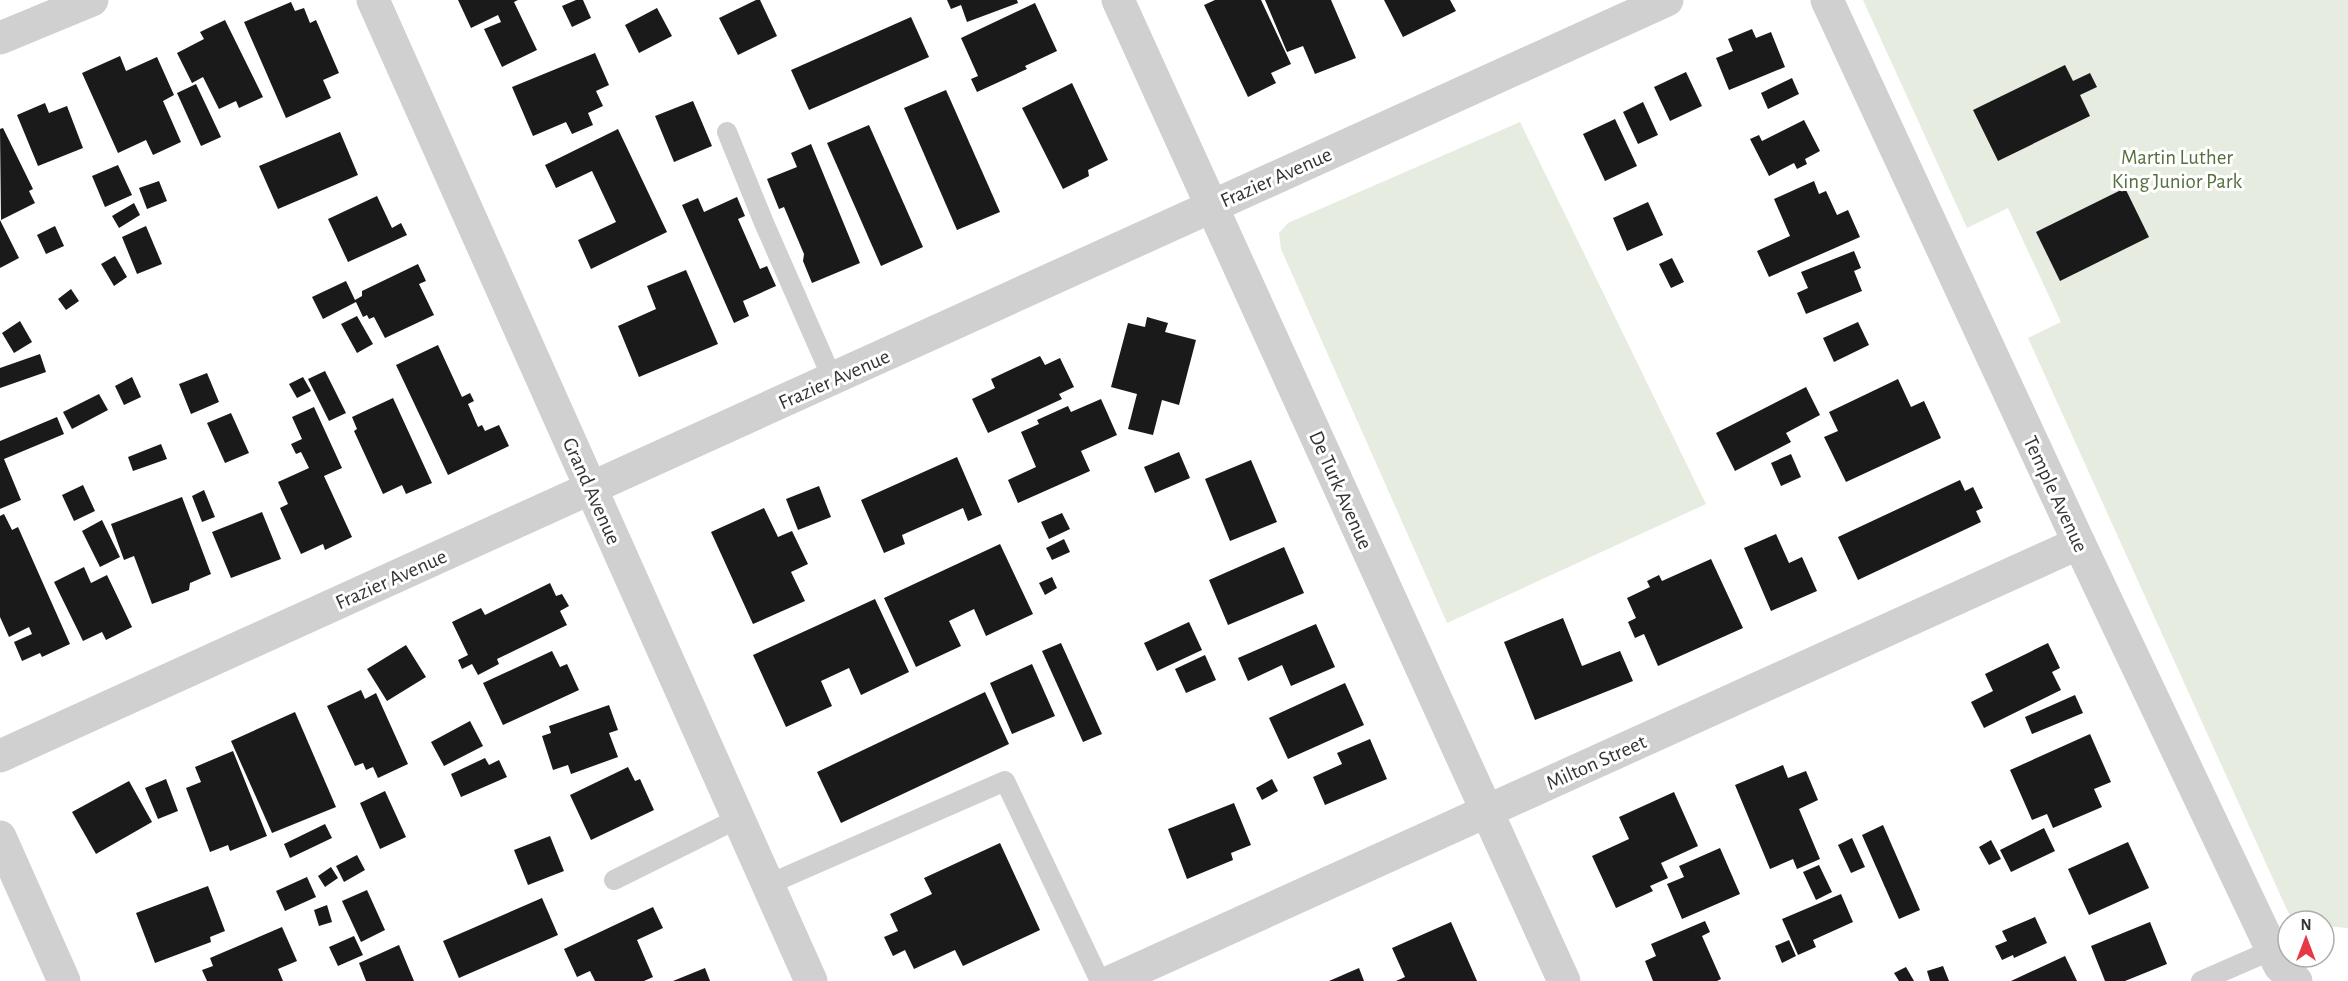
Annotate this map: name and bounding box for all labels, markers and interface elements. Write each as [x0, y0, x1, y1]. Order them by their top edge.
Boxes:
street label: Frazier Avenue [1217, 144, 1335, 211]
park label: Martin Luther King Junior Park [2112, 147, 2243, 192]
street label: Frazier Avenue [775, 346, 893, 413]
street label: De Turk Avenue [1305, 428, 1376, 552]
street label: Temple Avenue [2019, 433, 2092, 556]
street label: Grand Avenue [559, 435, 624, 548]
street label: Frazier Avenue [332, 546, 450, 613]
street label: Milton Street [1543, 731, 1650, 794]
north arrow [2276, 909, 2336, 969]
text: N [2300, 917, 2312, 933]

